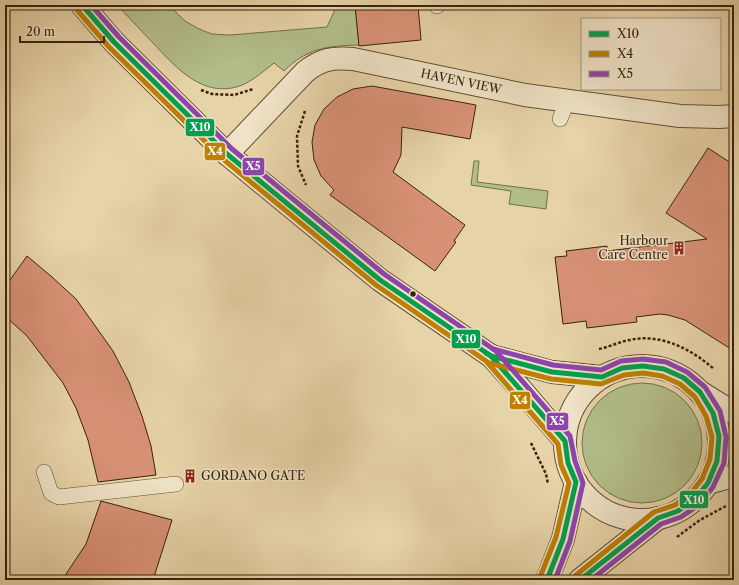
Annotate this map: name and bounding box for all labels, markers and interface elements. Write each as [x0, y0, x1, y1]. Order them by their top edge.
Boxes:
scale bar [20, 18, 104, 44]
legend [581, 18, 721, 90]
text: 20 m [26, 24, 55, 39]
text: X10 [616, 26, 639, 41]
text: X4 [616, 46, 633, 61]
street label: HAVEN VIEW [419, 65, 504, 97]
text: X5 [616, 66, 633, 81]
line badge: X10 [185, 118, 215, 137]
text: X10 [188, 120, 211, 134]
line badge: X4 [204, 142, 226, 161]
text: X4 [206, 144, 223, 158]
line badge: X5 [242, 157, 265, 176]
text: X5 [244, 159, 261, 173]
place label: Harbour Care Centre [598, 233, 668, 262]
building icon: Harbour Care Centre [671, 240, 687, 256]
unlabelled marker [408, 289, 418, 299]
line badge: X10 [451, 329, 481, 349]
text: X10 [454, 332, 477, 346]
line badge: X4 [509, 391, 531, 410]
text: X4 [511, 393, 528, 407]
line badge: X5 [546, 412, 569, 431]
text: X5 [548, 414, 565, 428]
building icon: GORDANO GATE [182, 468, 198, 484]
place label: GORDANO GATE [201, 468, 305, 483]
line badge: X10 [679, 490, 709, 509]
text: X10 [682, 493, 705, 507]

